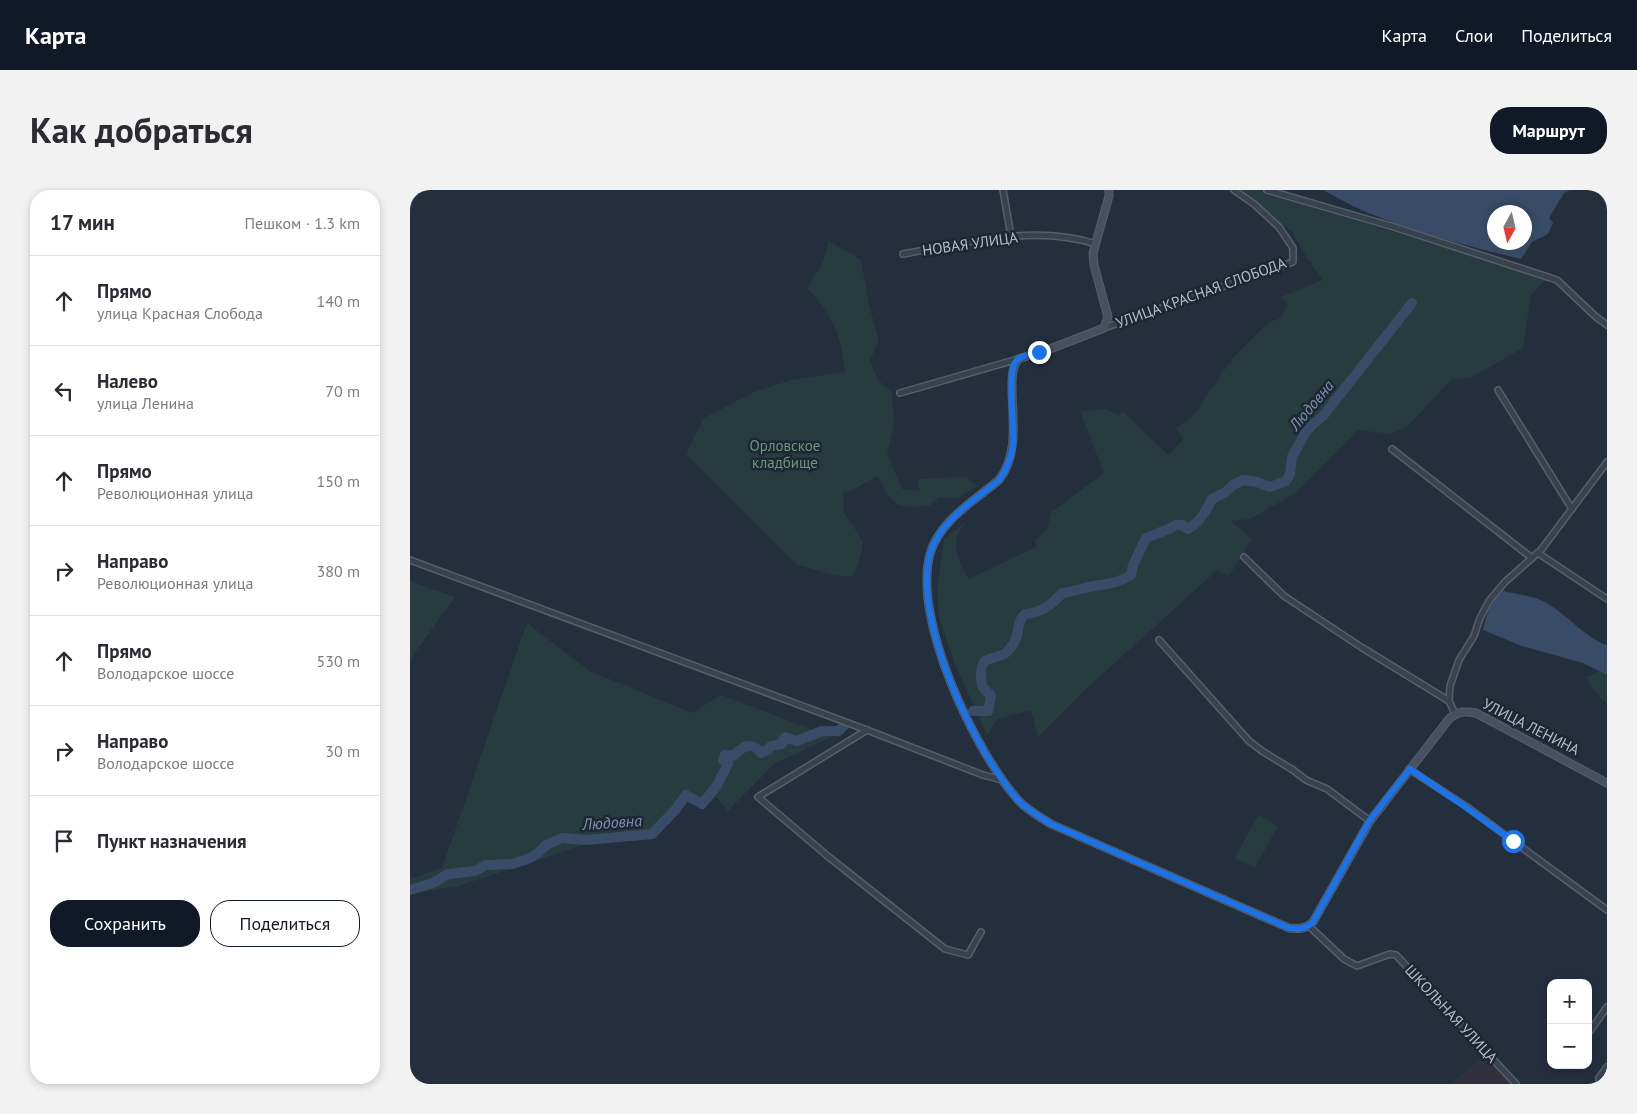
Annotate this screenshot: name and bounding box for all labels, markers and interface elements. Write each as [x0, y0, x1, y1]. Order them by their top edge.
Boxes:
text: Карта [25, 20, 87, 51]
text: Карта [1382, 24, 1427, 47]
text: Слои [1455, 24, 1493, 47]
text: Поделиться [1521, 24, 1612, 47]
text: Как добраться [30, 107, 253, 153]
button: Маршрут [1490, 107, 1607, 154]
north arrow [1487, 205, 1532, 250]
text: 17 мин [50, 209, 115, 236]
text: Пешком · 1.3 km [245, 213, 360, 233]
street label: НОВАЯ УЛИЦА [921, 227, 1019, 260]
street label: УЛИЦА КРАСНАЯ СЛОБОДА [1113, 253, 1289, 332]
text: Прямо [97, 279, 152, 303]
icon: ahead [50, 287, 78, 315]
text: 140 m [317, 291, 360, 311]
text: улица Красная Слобода [97, 303, 263, 323]
route end [1028, 341, 1051, 364]
text: Налево [97, 369, 158, 393]
water label: Людовна [1284, 376, 1338, 435]
icon: left [50, 377, 78, 405]
text: 70 m [325, 381, 360, 401]
text: улица Ленина [97, 393, 194, 413]
park label: Орловское кладбище [750, 436, 820, 472]
text: Прямо [97, 459, 152, 483]
icon: ahead [50, 467, 78, 495]
text: 150 m [317, 471, 360, 491]
text: Революционная улица [97, 483, 253, 503]
text: Направо [97, 549, 168, 573]
icon: right [50, 557, 78, 585]
text: 380 m [317, 561, 360, 581]
text: Революционная улица [97, 573, 253, 593]
text: Прямо [97, 639, 152, 663]
icon: ahead [50, 647, 78, 675]
text: 530 m [317, 651, 360, 671]
text: Володарское шоссе [97, 663, 234, 683]
street label: УЛИЦА ЛЕНИНА [1480, 694, 1583, 759]
text: Направо [97, 729, 168, 753]
icon: right [50, 737, 78, 765]
text: 30 m [325, 741, 360, 761]
text: Володарское шоссе [97, 753, 234, 773]
water label: Людовна [581, 810, 643, 834]
icon: arrive [50, 827, 78, 855]
text: Пункт назначения [97, 829, 247, 853]
route start [1502, 830, 1525, 853]
button: Сохранить [50, 900, 200, 947]
button: Поделиться [210, 900, 360, 947]
street label: ШКОЛЬНАЯ УЛИЦА [1401, 961, 1502, 1067]
map controls [1547, 979, 1592, 1069]
button: + [1547, 979, 1592, 1024]
button: − [1547, 1024, 1592, 1069]

